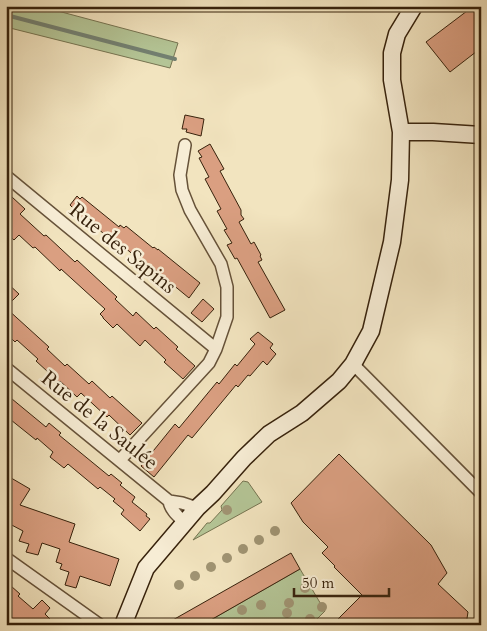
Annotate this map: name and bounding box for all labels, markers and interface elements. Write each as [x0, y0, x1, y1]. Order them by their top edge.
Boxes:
street label: Rue des Sapins [63, 196, 182, 301]
street label: Rue de la Saulée [35, 364, 164, 477]
scale bar [294, 566, 390, 598]
text: 50 m [302, 573, 334, 593]

